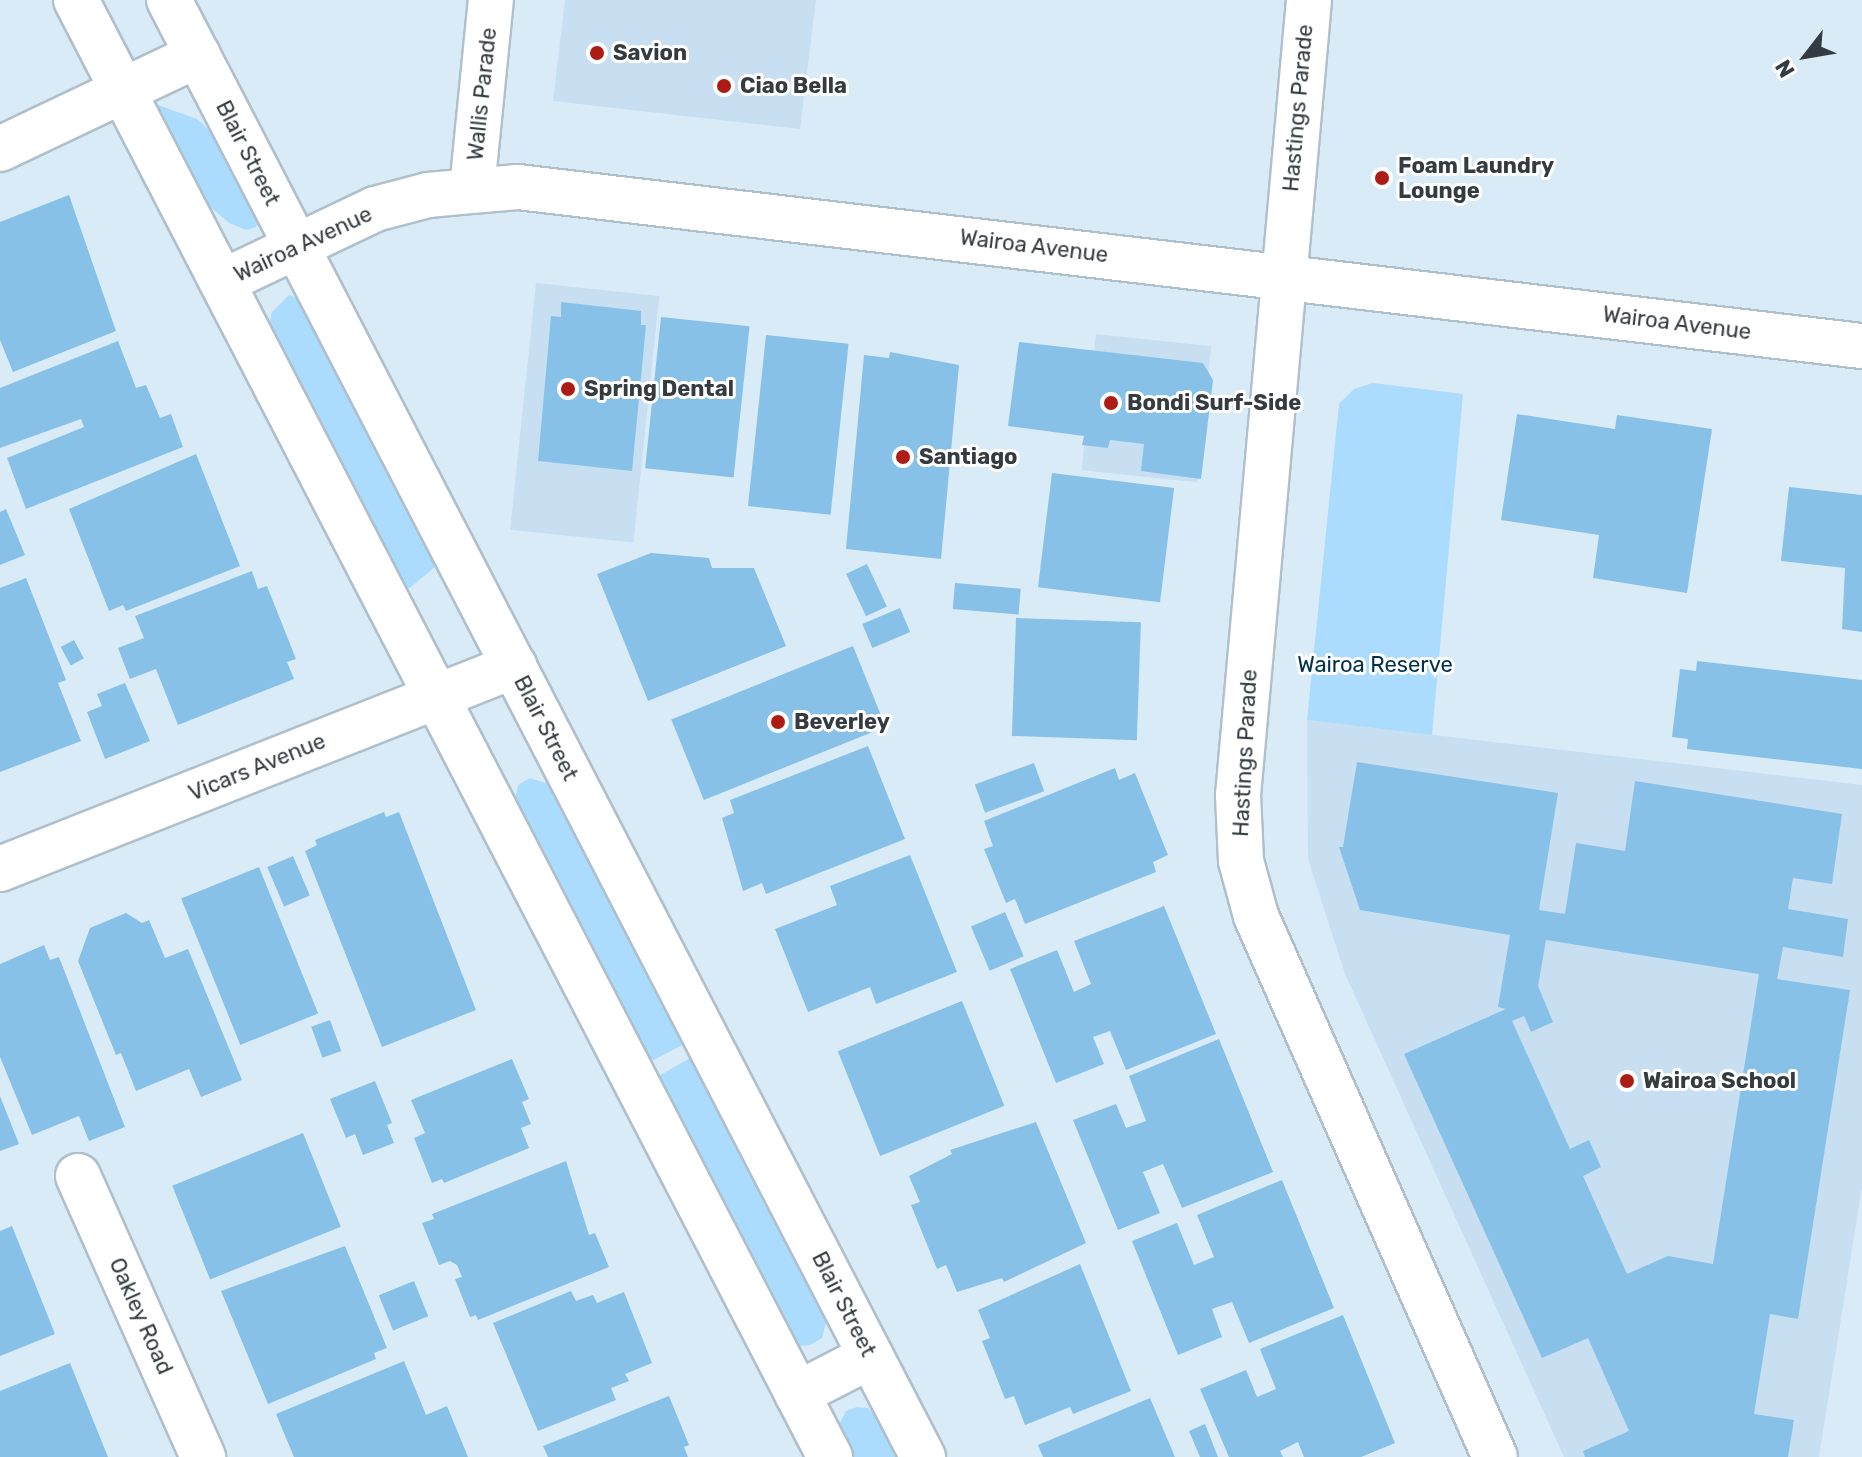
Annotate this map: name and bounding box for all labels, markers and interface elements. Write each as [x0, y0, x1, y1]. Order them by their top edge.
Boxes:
north arrow [1766, 16, 1846, 96]
street label: Hastings Parade [1278, 23, 1318, 193]
street label: Wallis Parade [462, 26, 502, 162]
place label: Savion [613, 40, 687, 66]
marker: Savion [588, 44, 606, 62]
text: N [1769, 55, 1801, 82]
place label: Ciao Bella [740, 73, 847, 99]
marker: Ciao Bella [715, 77, 733, 95]
street label: Blair Street [210, 96, 286, 210]
place label: Foam Laundry Lounge [1398, 152, 1554, 204]
marker: Foam Laundry Lounge [1373, 169, 1391, 187]
street label: Wairoa Avenue [229, 200, 377, 288]
street label: Wairoa Avenue [958, 224, 1110, 268]
street label: Wairoa Avenue [1601, 301, 1753, 345]
place label: Spring Dental [584, 376, 734, 402]
marker: Spring Dental [559, 380, 577, 398]
place label: Bondi Surf-Side [1127, 390, 1301, 416]
marker: Bondi Surf-Side [1102, 394, 1120, 412]
place label: Santiago [919, 444, 1018, 470]
marker: Santiago [894, 448, 912, 466]
park label: Wairoa Reserve [1297, 652, 1453, 678]
street label: Hastings Parade [1227, 669, 1263, 837]
street label: Blair Street [508, 671, 584, 785]
place label: Beverley [794, 709, 890, 735]
marker: Beverley [769, 713, 787, 731]
street label: Vicars Avenue [184, 727, 330, 807]
place label: Wairoa School [1643, 1068, 1796, 1094]
marker: Wairoa School [1618, 1072, 1636, 1090]
street label: Blair Street [806, 1247, 882, 1361]
street label: Oakley Road [103, 1253, 179, 1379]

